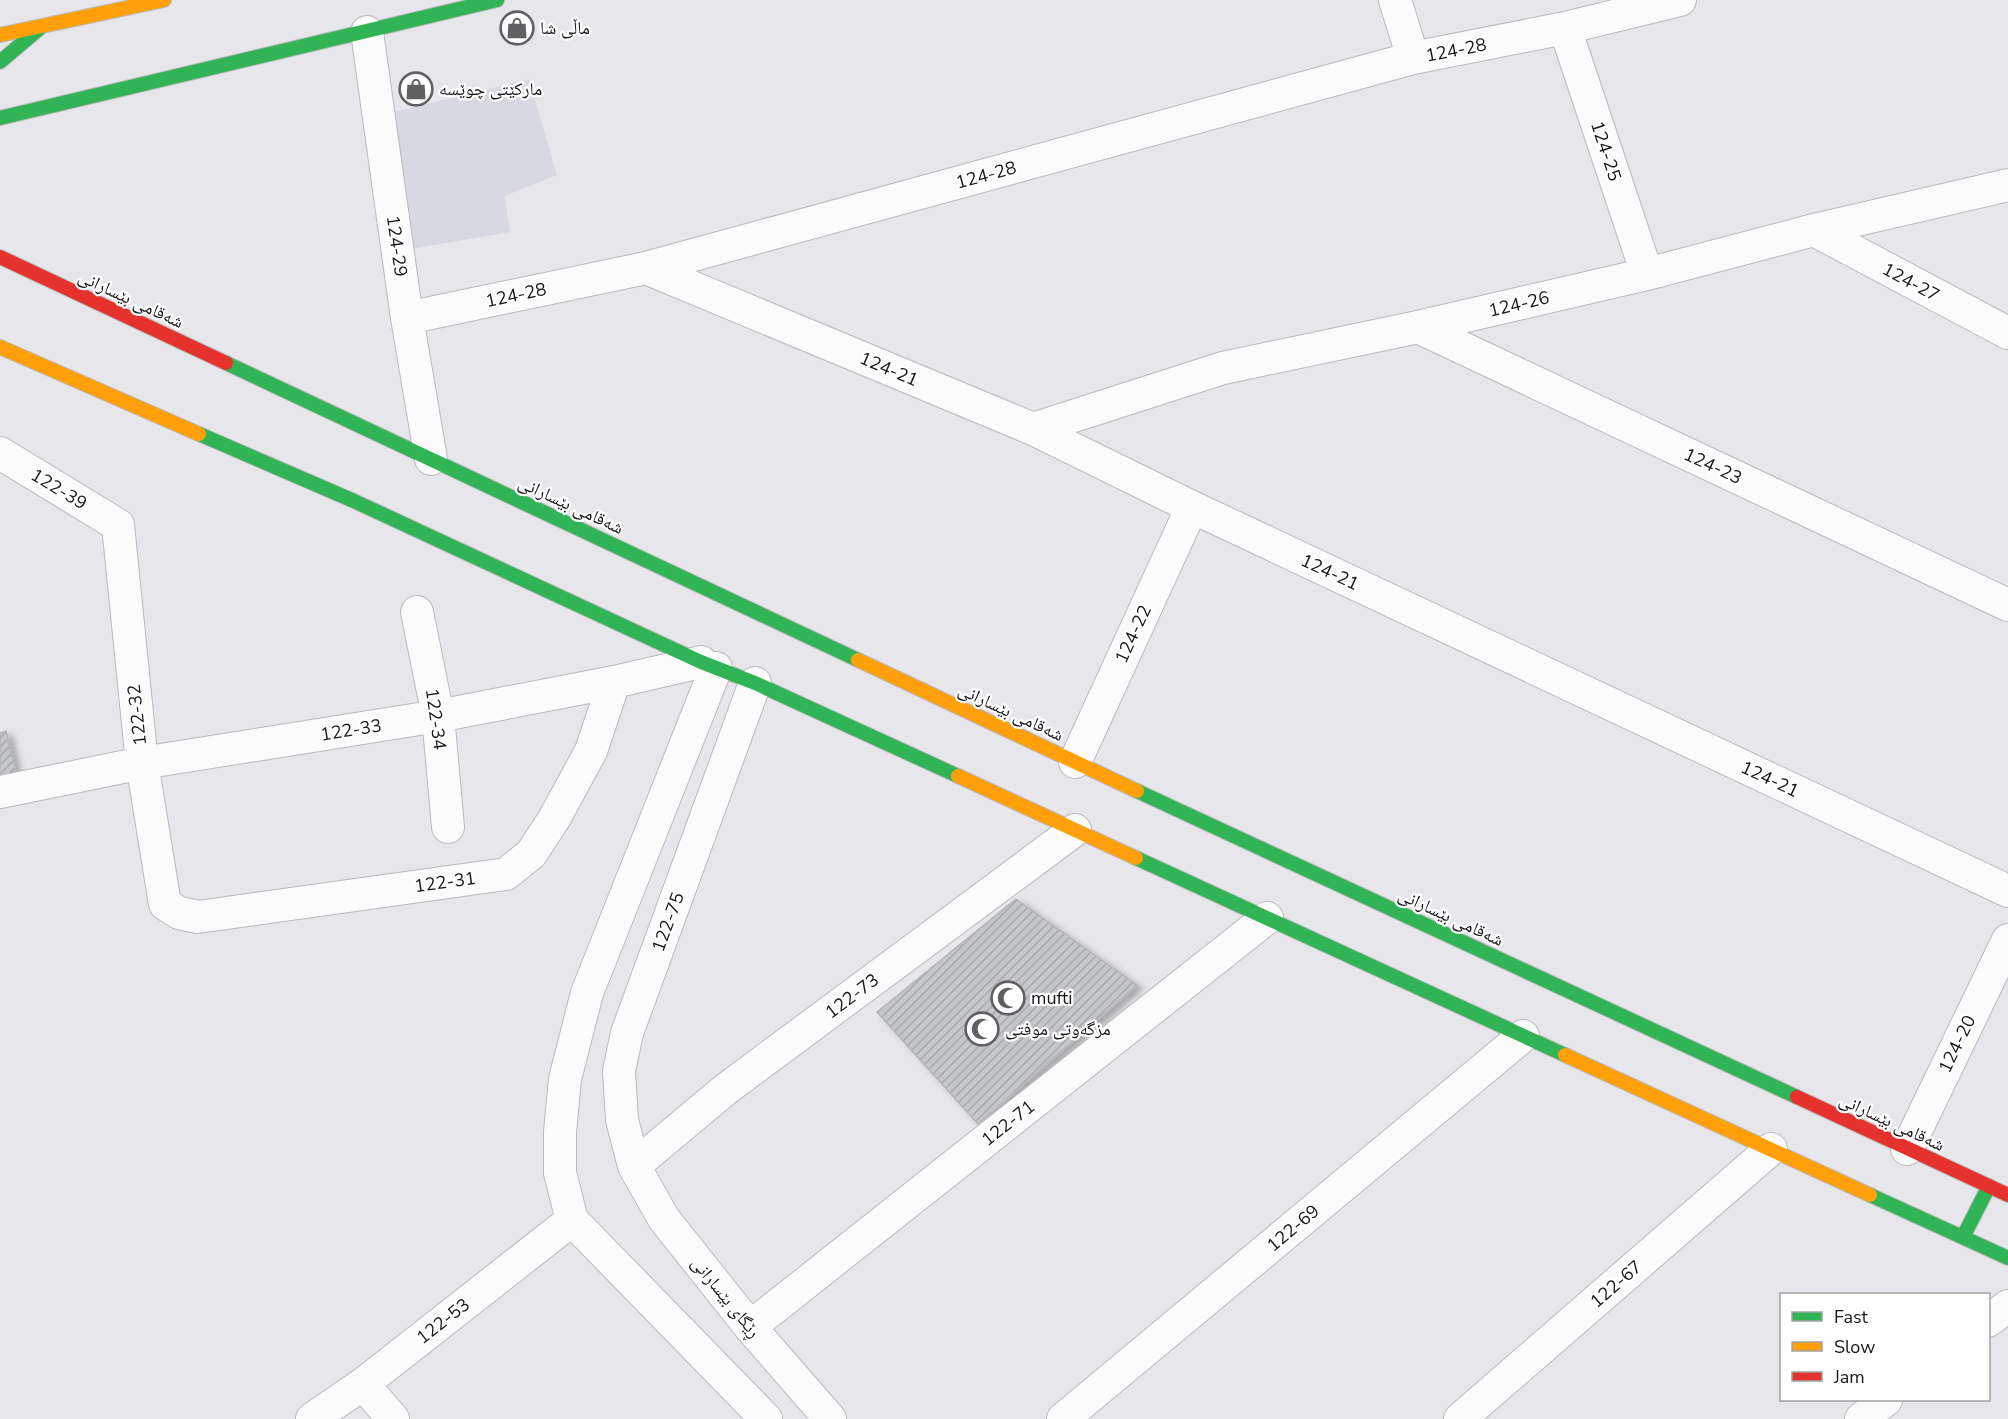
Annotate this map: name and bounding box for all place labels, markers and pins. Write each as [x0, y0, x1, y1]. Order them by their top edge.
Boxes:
shop icon: ماڵی شا [499, 10, 535, 46]
place label: ماڵی شا [540, 16, 590, 40]
shop icon: مارکێتی چوێسە [398, 71, 434, 107]
place label: مارکێتی چوێسە [439, 77, 542, 101]
mosque icon: mufti [990, 980, 1026, 1016]
place label: mufti [1031, 986, 1073, 1010]
mosque icon: مزگەوتی موفتی [964, 1011, 1000, 1047]
place label: مزگەوتی موفتی [1005, 1017, 1111, 1041]

